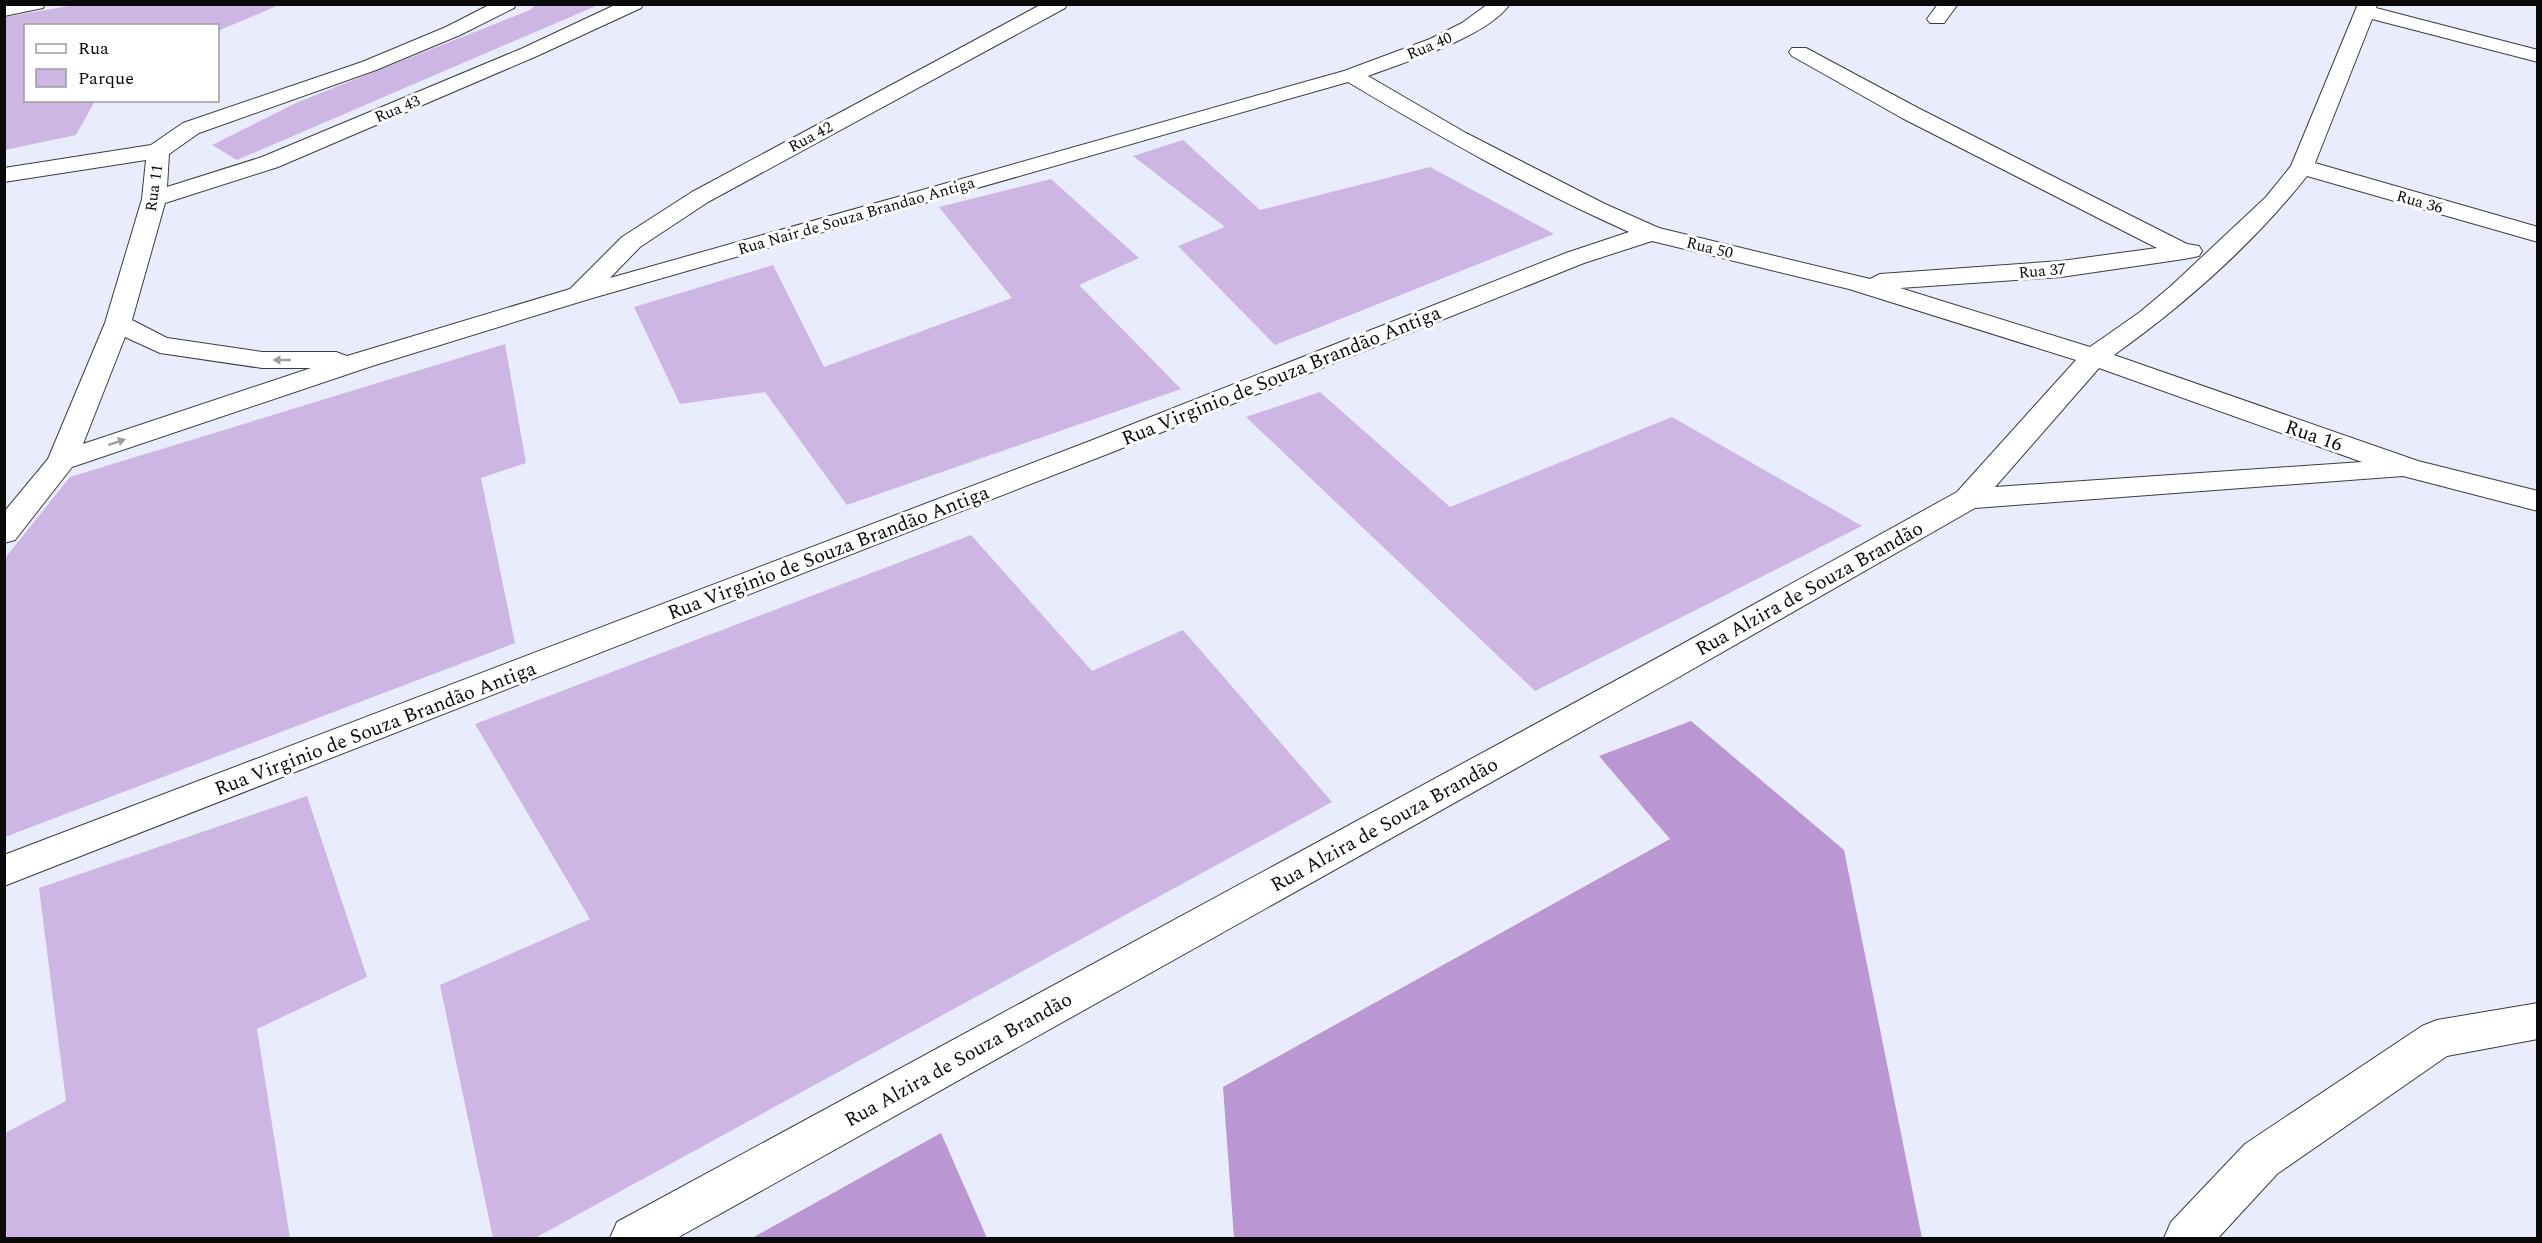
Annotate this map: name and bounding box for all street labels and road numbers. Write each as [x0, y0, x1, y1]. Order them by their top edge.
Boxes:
street label: Rua 40 [1403, 26, 1456, 66]
street label: Rua 43 [371, 89, 424, 129]
street label: Rua 42 [784, 115, 837, 159]
street label: Rua 11 [139, 163, 169, 213]
street label: Rua Nair de Souza Brandao Antiga [735, 171, 978, 261]
street label: Rua 36 [2394, 184, 2446, 220]
street label: Rua 50 [1684, 231, 1736, 265]
street label: Rua 37 [2017, 257, 2067, 285]
street label: Rua Virginio de Souza Brandão Antiga [1117, 298, 1446, 454]
street label: Rua 16 [2281, 412, 2347, 460]
street label: Rua Virginio de Souza Brandão Antiga [663, 478, 994, 628]
street label: Rua Alzira de Souza Brandão [1690, 514, 1929, 664]
street label: Rua Virginio de Souza Brandão Antiga [210, 654, 541, 804]
street label: Rua Alzira de Souza Brandão [1265, 750, 1504, 900]
street label: Rua Alzira de Souza Brandão [839, 985, 1078, 1135]

